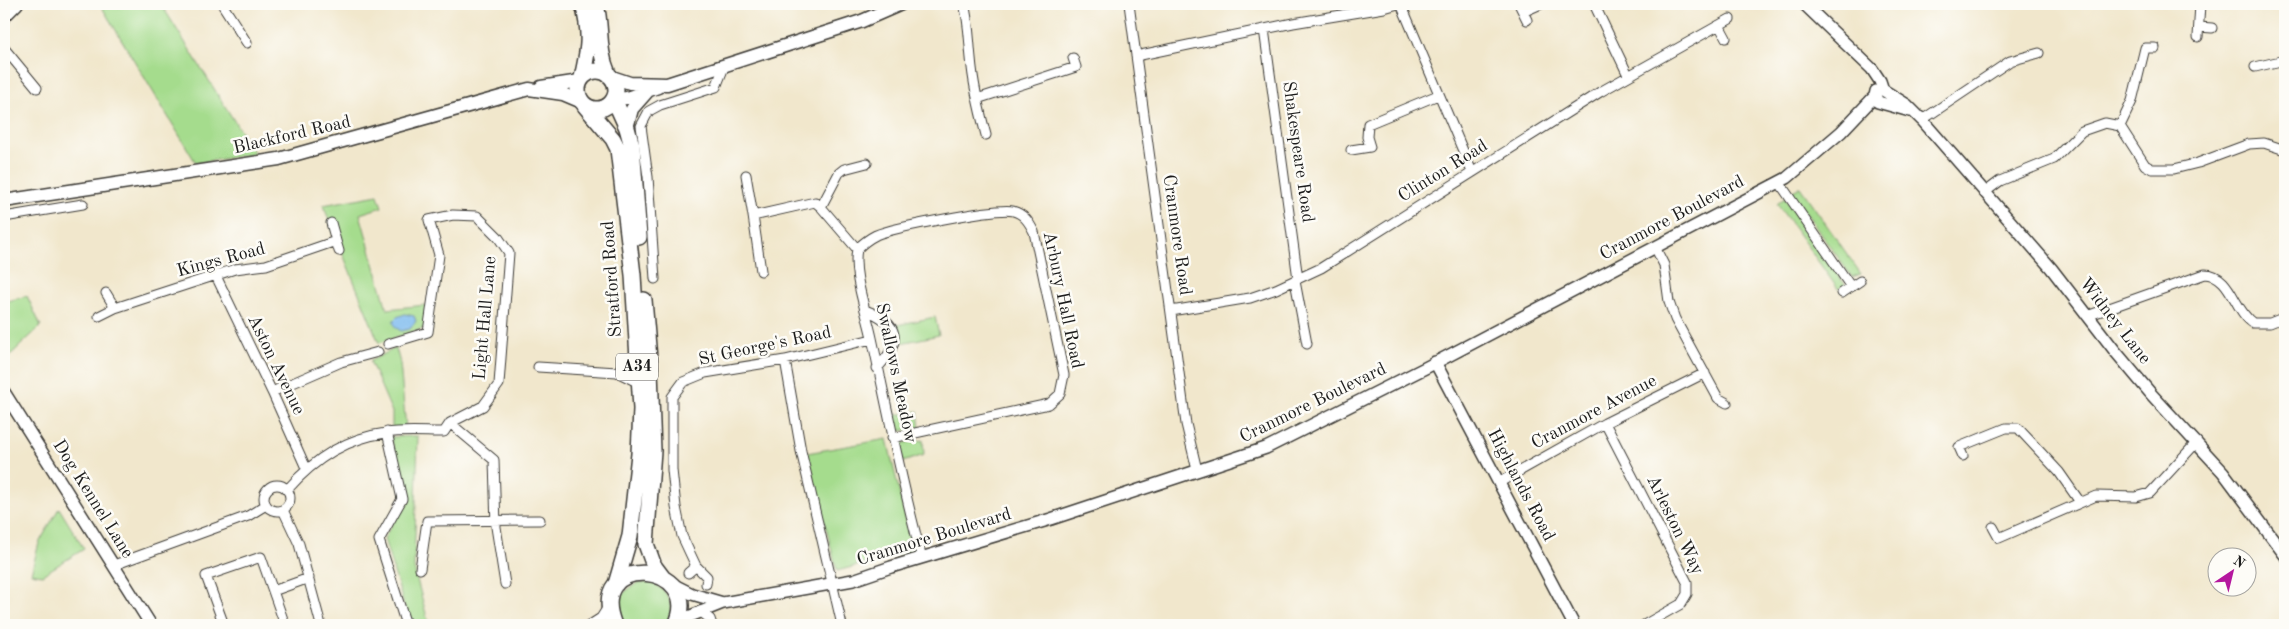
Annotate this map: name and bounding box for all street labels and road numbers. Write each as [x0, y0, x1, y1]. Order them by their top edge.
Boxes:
street label: Shakespeare Road [1279, 80, 1317, 224]
street label: Blackford Road [231, 113, 353, 157]
street label: Clinton Road [1395, 136, 1491, 206]
street label: Cranmore Boulevard [1597, 172, 1747, 264]
street label: Cranmore Road [1160, 173, 1194, 297]
street label: Stratford Road [599, 220, 625, 338]
street label: Arbury Hall Road [1040, 230, 1086, 370]
street label: Kings Road [175, 240, 267, 280]
street label: Light Hall Lane [471, 255, 499, 381]
street label: Widney Lane [2076, 274, 2154, 368]
street label: Swallows Meadow [872, 301, 920, 445]
street label: Aston Avenue [244, 312, 308, 418]
street label: St George's Road [697, 323, 833, 369]
road number: A34 [616, 354, 658, 381]
street label: Cranmore Boulevard [1237, 360, 1389, 446]
street label: Cranmore Avenue [1528, 371, 1660, 453]
street label: Highlands Road [1484, 426, 1558, 544]
street label: Dog Kennel Lane [49, 436, 137, 562]
street label: Arleston Way [1643, 473, 1707, 578]
street label: Cranmore Boulevard [855, 505, 1013, 569]

